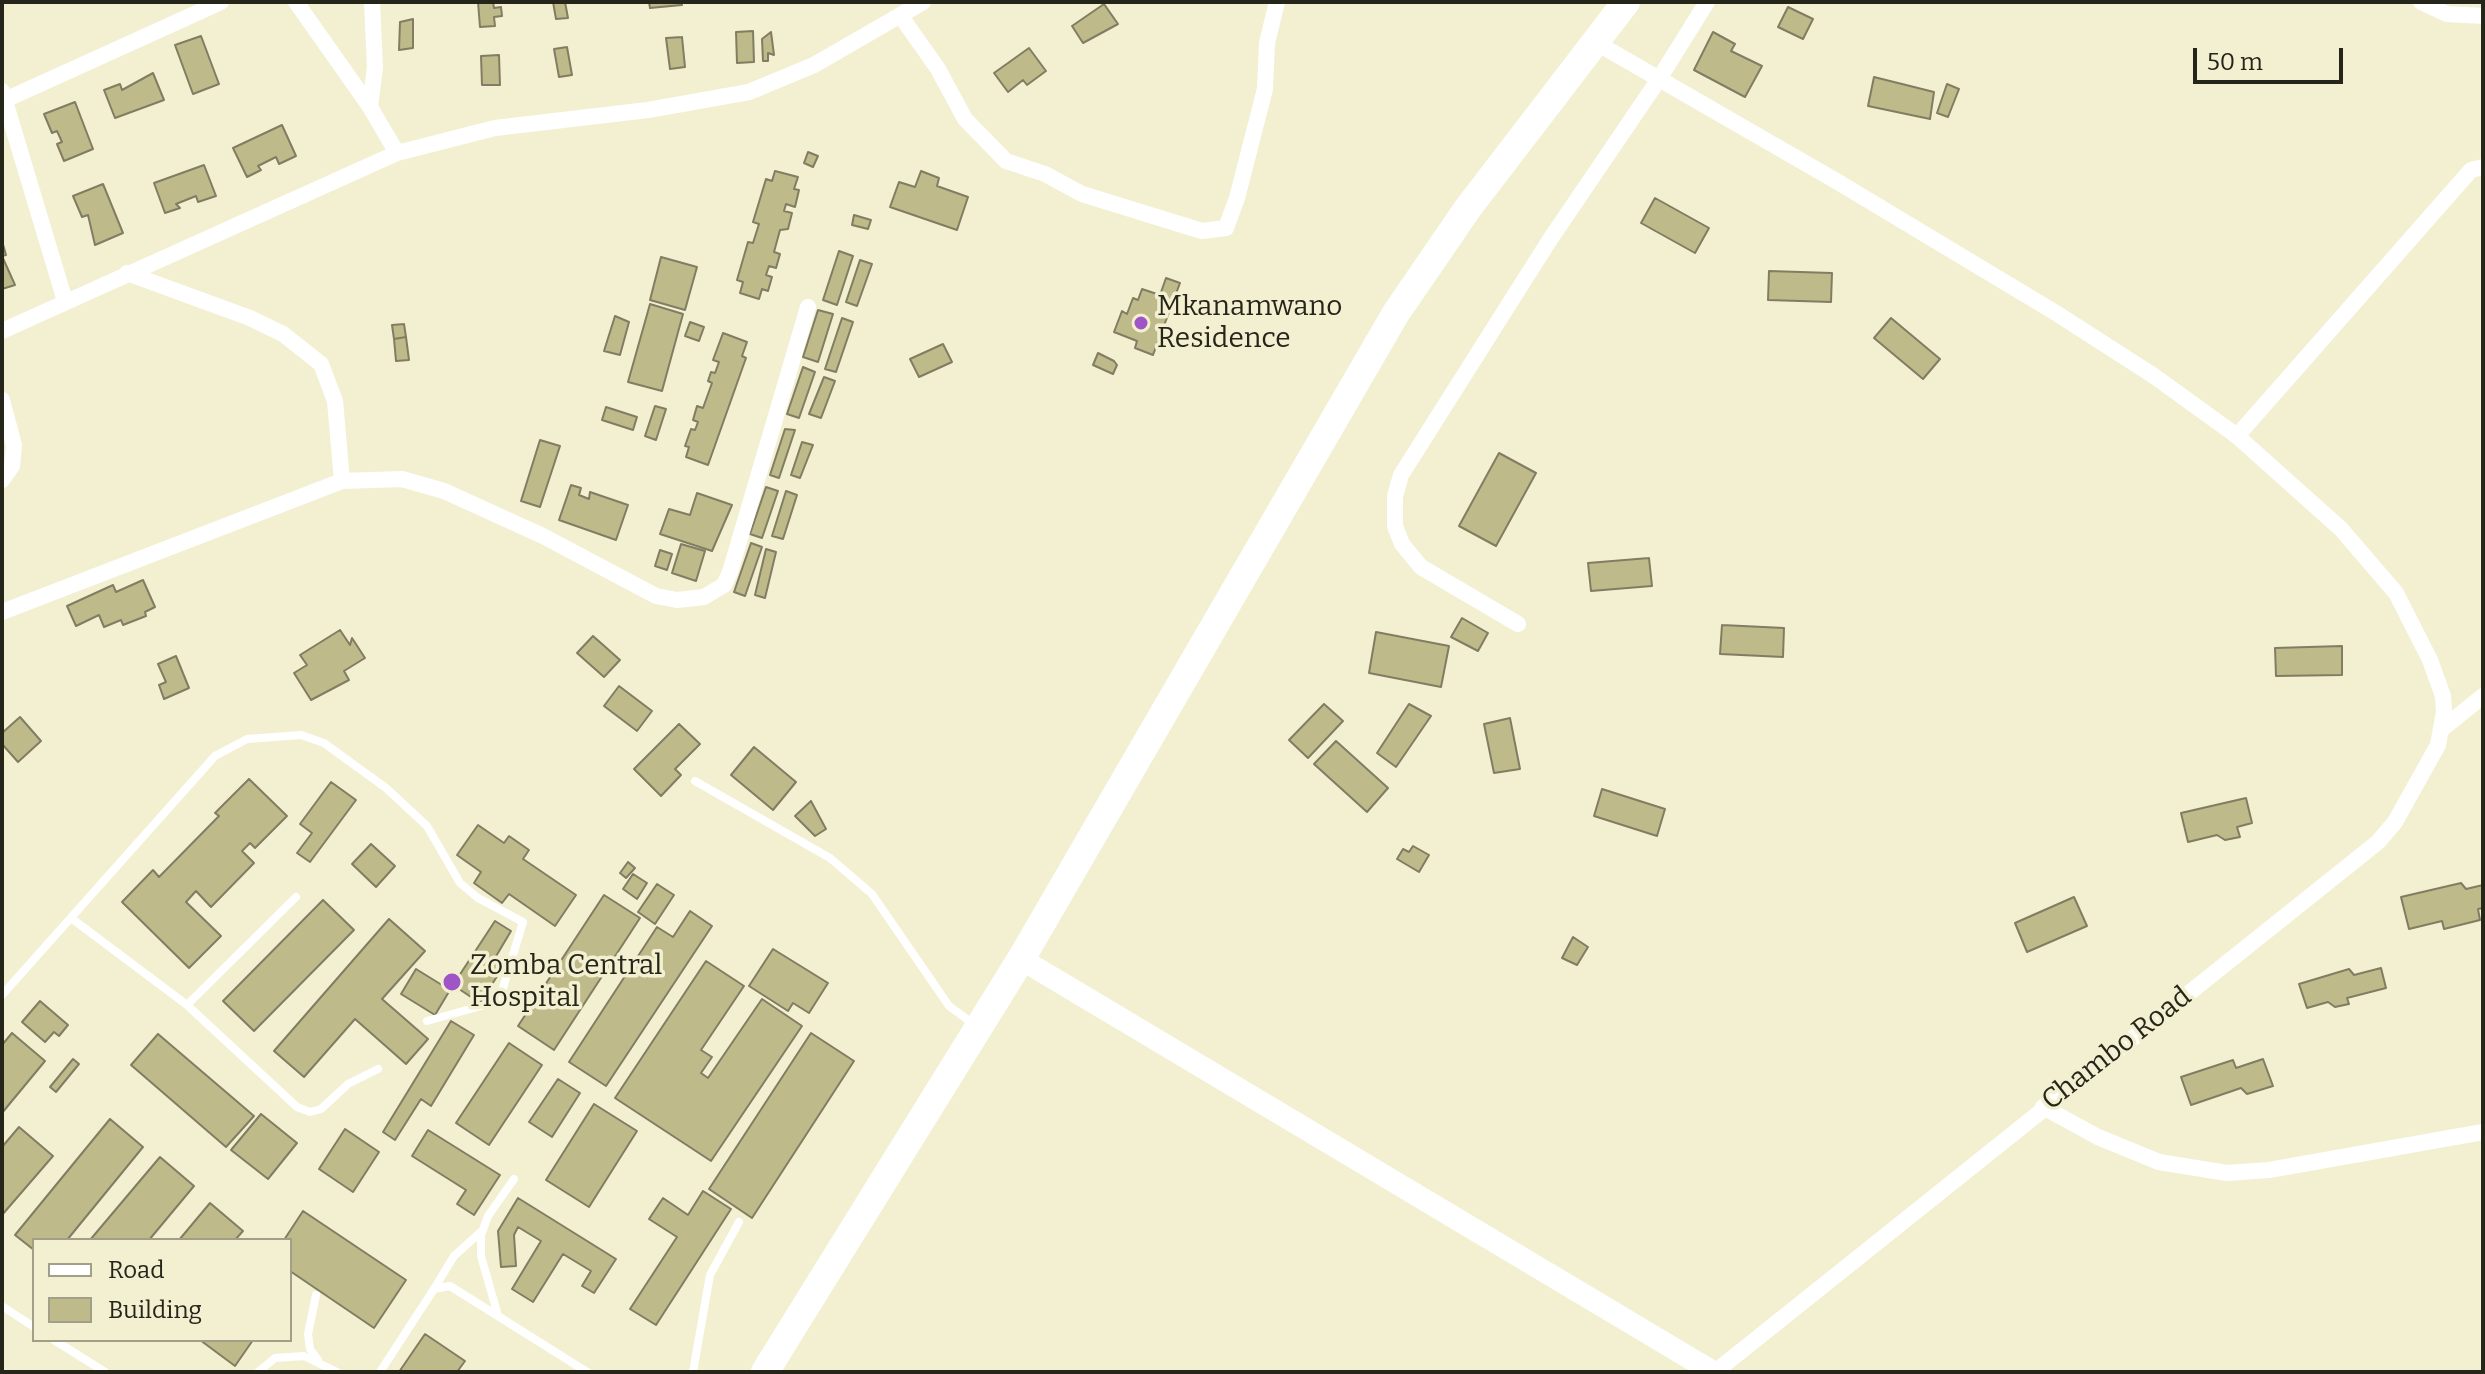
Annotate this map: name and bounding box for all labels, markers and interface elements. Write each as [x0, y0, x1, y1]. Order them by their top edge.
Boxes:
scale bar [2197, 32, 2347, 82]
text: 50 m [2207, 48, 2263, 76]
place label: Mkanamwano Residence [1157, 290, 1342, 356]
marker: Mkanamwano Residence [1132, 314, 1150, 332]
place label: Zomba Central Hospital [470, 949, 662, 1015]
marker: Zomba Central Hospital [441, 971, 463, 993]
street label: Chambo Road [2036, 980, 2198, 1118]
legend [32, 1238, 292, 1342]
text: Road [108, 1256, 164, 1284]
text: Building [108, 1296, 202, 1324]

